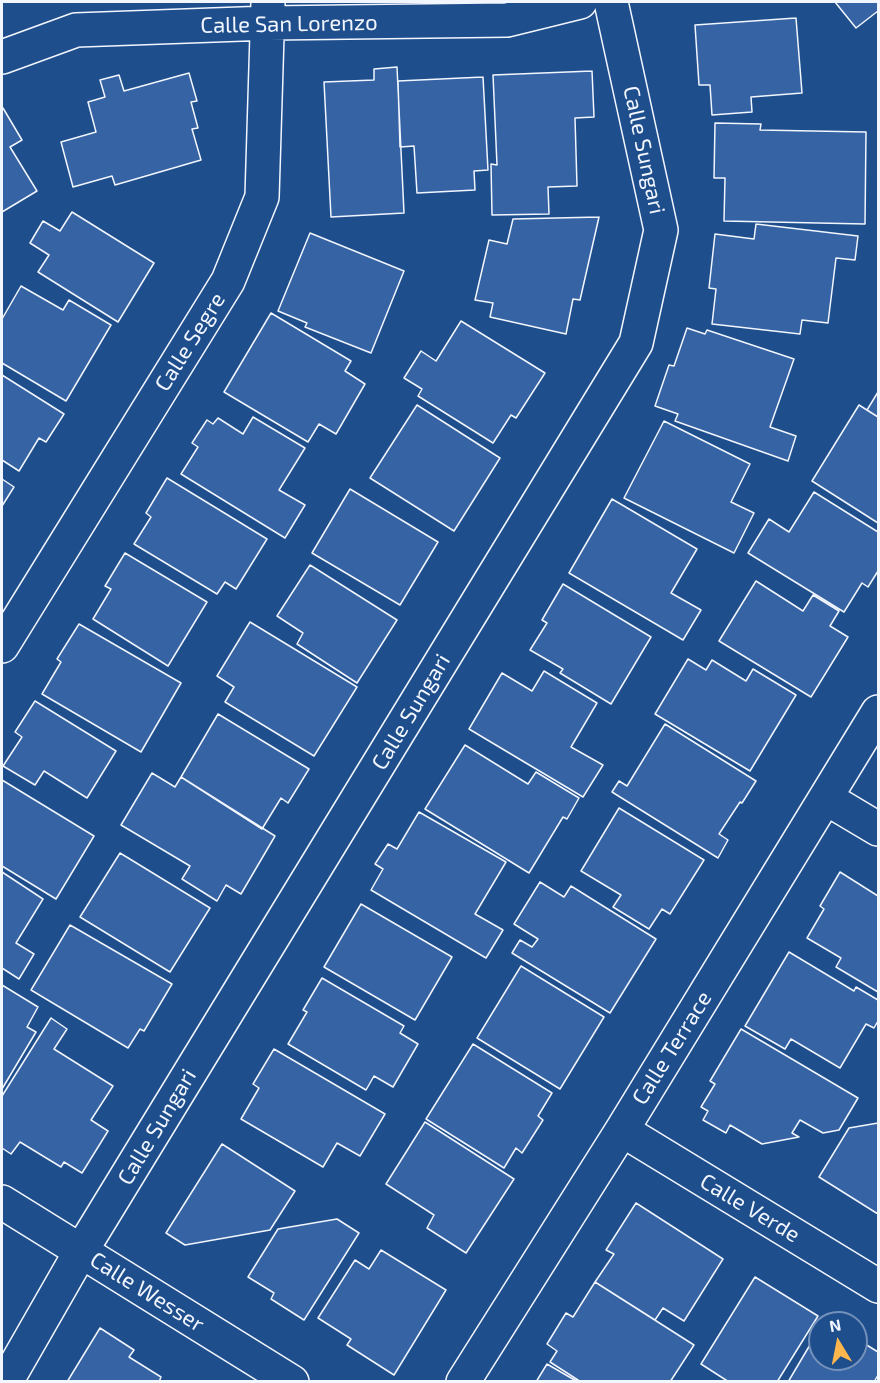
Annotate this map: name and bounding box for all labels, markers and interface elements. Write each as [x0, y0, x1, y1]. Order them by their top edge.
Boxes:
street label: Calle San Lorenzo [200, 9, 378, 39]
street label: Calle Sungari [618, 83, 670, 217]
street label: Calle Segre [149, 288, 231, 396]
street label: Calle Sungari [366, 649, 456, 775]
street label: Calle Terrace [627, 986, 717, 1110]
street label: Calle Sungari [112, 1064, 202, 1190]
street label: Calle Verde [695, 1168, 805, 1248]
street label: Calle Wesser [85, 1246, 209, 1338]
north arrow [808, 1311, 868, 1371]
text: N [828, 1314, 842, 1335]

